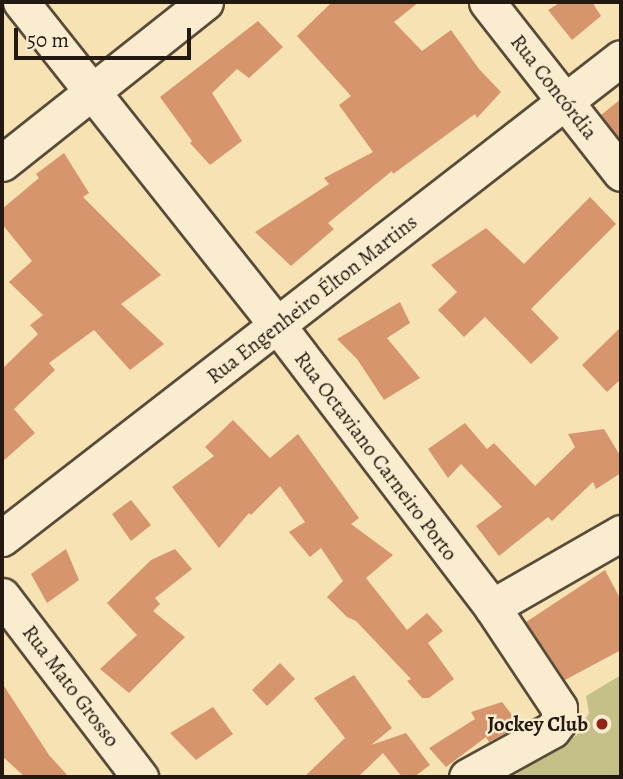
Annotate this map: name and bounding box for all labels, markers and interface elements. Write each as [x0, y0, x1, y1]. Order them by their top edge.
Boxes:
scale bar [18, 14, 194, 58]
text: 50 m [27, 26, 69, 54]
street label: Rua Concórdia [505, 30, 603, 144]
street label: Rua Engenheiro Élton Martins [202, 209, 422, 389]
street label: Rua Octaviano Carneiro Porto [289, 347, 463, 565]
street label: Rua Mato Grosso [17, 620, 125, 752]
place label: Jockey Club [487, 711, 588, 737]
marker: Jockey Club [594, 716, 610, 732]

